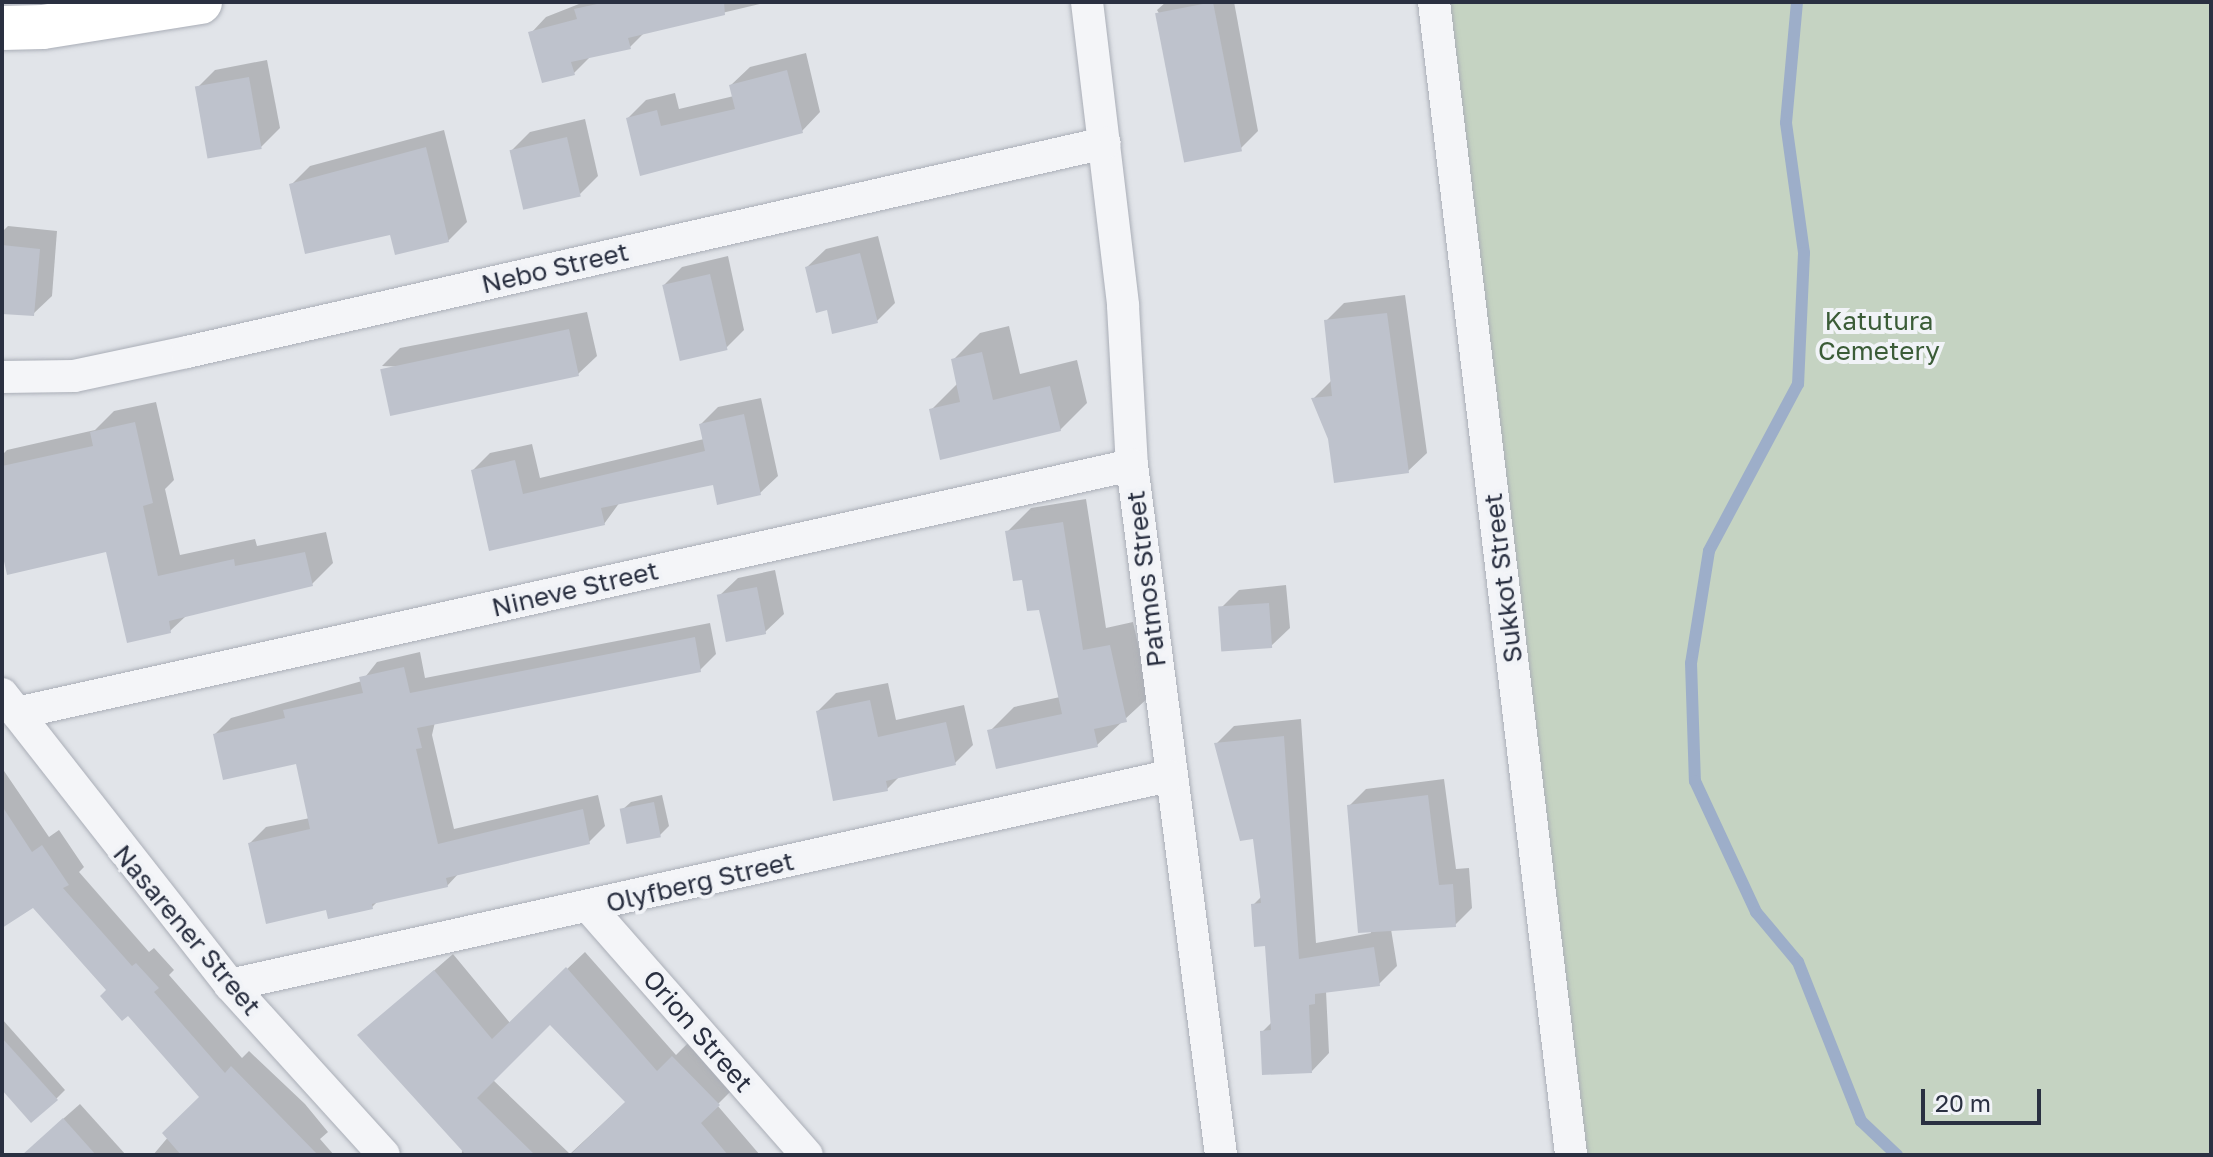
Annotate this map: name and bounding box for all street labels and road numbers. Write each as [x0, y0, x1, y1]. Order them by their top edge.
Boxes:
street label: Nebo Street [478, 236, 632, 300]
street label: Patmos Street [1120, 489, 1172, 669]
street label: Sukkot Street [1477, 491, 1529, 665]
street label: Nineve Street [489, 555, 661, 623]
street label: Nasarener Street [107, 839, 267, 1021]
street label: Olyfberg Street [603, 845, 797, 919]
street label: Orion Street [637, 964, 759, 1098]

